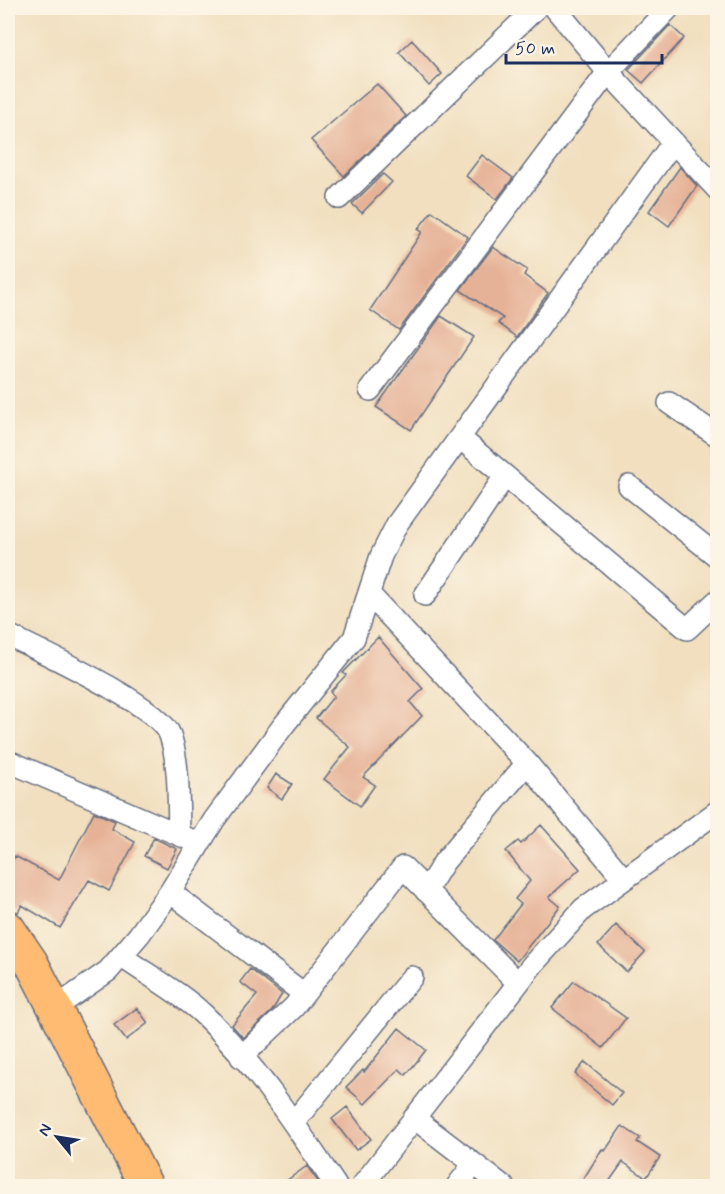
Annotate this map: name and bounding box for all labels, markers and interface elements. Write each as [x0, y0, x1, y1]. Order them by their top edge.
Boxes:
scale bar [506, 27, 662, 65]
text: 50 m [515, 37, 555, 61]
north arrow [27, 1107, 87, 1167]
text: N [34, 1120, 57, 1140]

